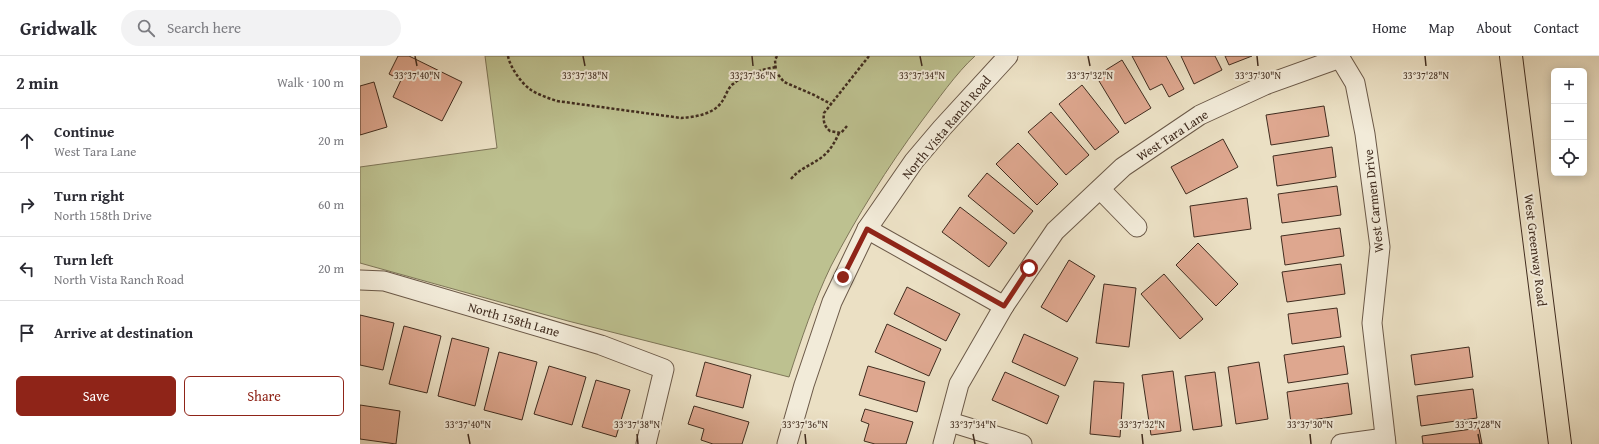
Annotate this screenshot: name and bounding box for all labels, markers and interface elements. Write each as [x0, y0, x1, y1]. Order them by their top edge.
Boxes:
search box [121, 10, 401, 46]
text: Gridwalk [20, 14, 97, 42]
icon: search [135, 17, 157, 39]
text: Search here [167, 17, 241, 38]
text: Home [1372, 18, 1407, 38]
text: Map [1429, 18, 1454, 38]
text: About [1476, 18, 1512, 38]
text: Contact [1534, 18, 1579, 38]
text: 33°37'40"N [394, 68, 440, 83]
text: 33°37'38"N [562, 68, 608, 83]
text: 33°37'36"N [730, 68, 776, 83]
text: 33°37'34"N [899, 68, 945, 83]
text: 33°37'32"N [1067, 68, 1113, 83]
text: 33°37'30"N [1235, 68, 1281, 83]
text: 33°37'28"N [1403, 68, 1449, 83]
map controls [1551, 68, 1587, 176]
button: + [1551, 68, 1587, 104]
text: 2 min [16, 70, 58, 95]
street label: North Vista Ranch Road [897, 71, 995, 183]
text: Walk · 100 m [277, 73, 344, 92]
button: − [1551, 104, 1587, 140]
street label: West Tara Lane [1133, 105, 1212, 166]
text: Continue [54, 121, 115, 142]
icon: ahead [16, 130, 38, 152]
text: 20 m [318, 131, 344, 150]
button: locate [1551, 140, 1587, 176]
text: West Tara Lane [54, 142, 136, 161]
street label: West Carmen Drive [1359, 148, 1388, 254]
text: Turn right [54, 185, 125, 206]
street label: West Greenway Road [1519, 193, 1552, 308]
icon: right [16, 194, 38, 216]
text: 60 m [318, 195, 344, 214]
text: North 158th Drive [54, 206, 152, 225]
text: Turn left [54, 249, 113, 270]
icon: left [16, 258, 38, 280]
text: 20 m [318, 259, 344, 278]
route start [1020, 259, 1038, 277]
route end [834, 268, 852, 286]
text: North Vista Ranch Road [54, 270, 184, 289]
street label: North 158th Lane [466, 297, 562, 342]
icon: arrive [16, 322, 38, 344]
text: Arrive at destination [54, 322, 193, 343]
button: Save [16, 376, 176, 416]
button: Share [184, 376, 344, 416]
text: 33°37'40"N [445, 417, 491, 432]
text: 33°37'38"N [614, 417, 660, 432]
text: 33°37'36"N [782, 417, 828, 432]
text: 33°37'34"N [950, 417, 996, 432]
text: 33°37'32"N [1119, 417, 1165, 432]
text: 33°37'30"N [1287, 417, 1333, 432]
text: 33°37'28"N [1455, 417, 1501, 432]

